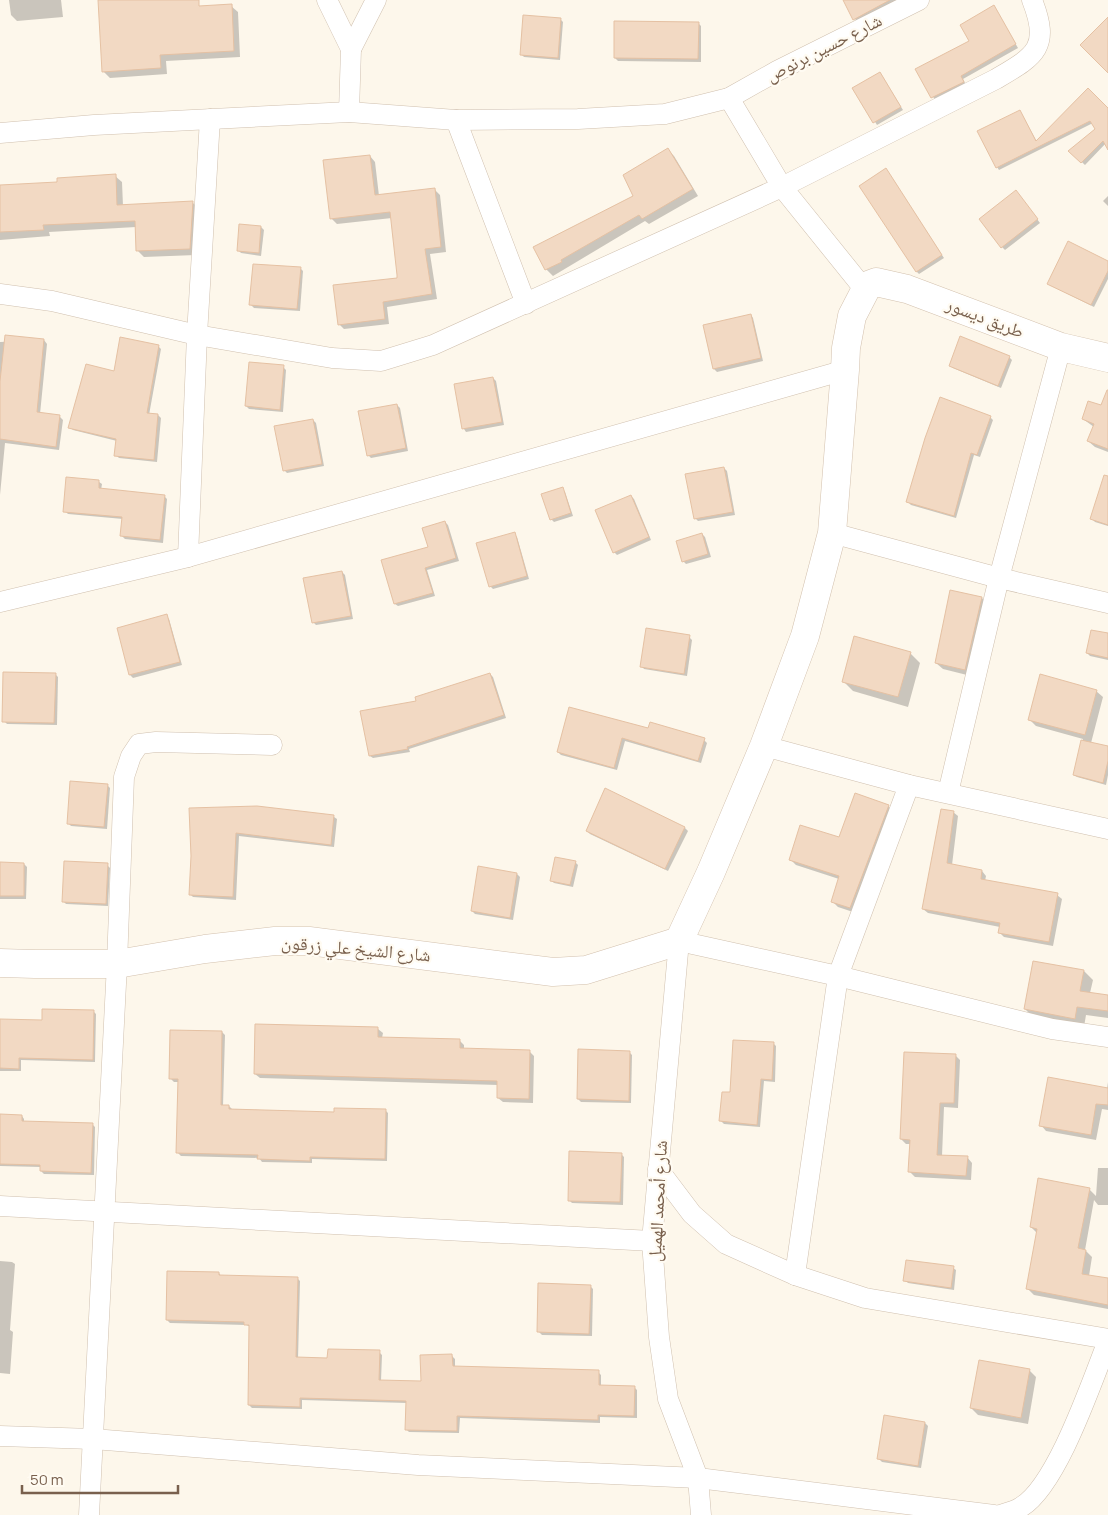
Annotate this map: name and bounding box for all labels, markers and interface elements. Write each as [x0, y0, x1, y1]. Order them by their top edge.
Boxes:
street label: شارع حسين برنوص [761, 8, 886, 87]
street label: طريق ديسور [942, 291, 1028, 343]
street label: شارع الشيخ علي زرقون [280, 930, 432, 970]
street label: شارع أمحمد الهميل [642, 1140, 672, 1262]
scale bar [22, 1462, 179, 1494]
text: 50 m [30, 1469, 64, 1490]

